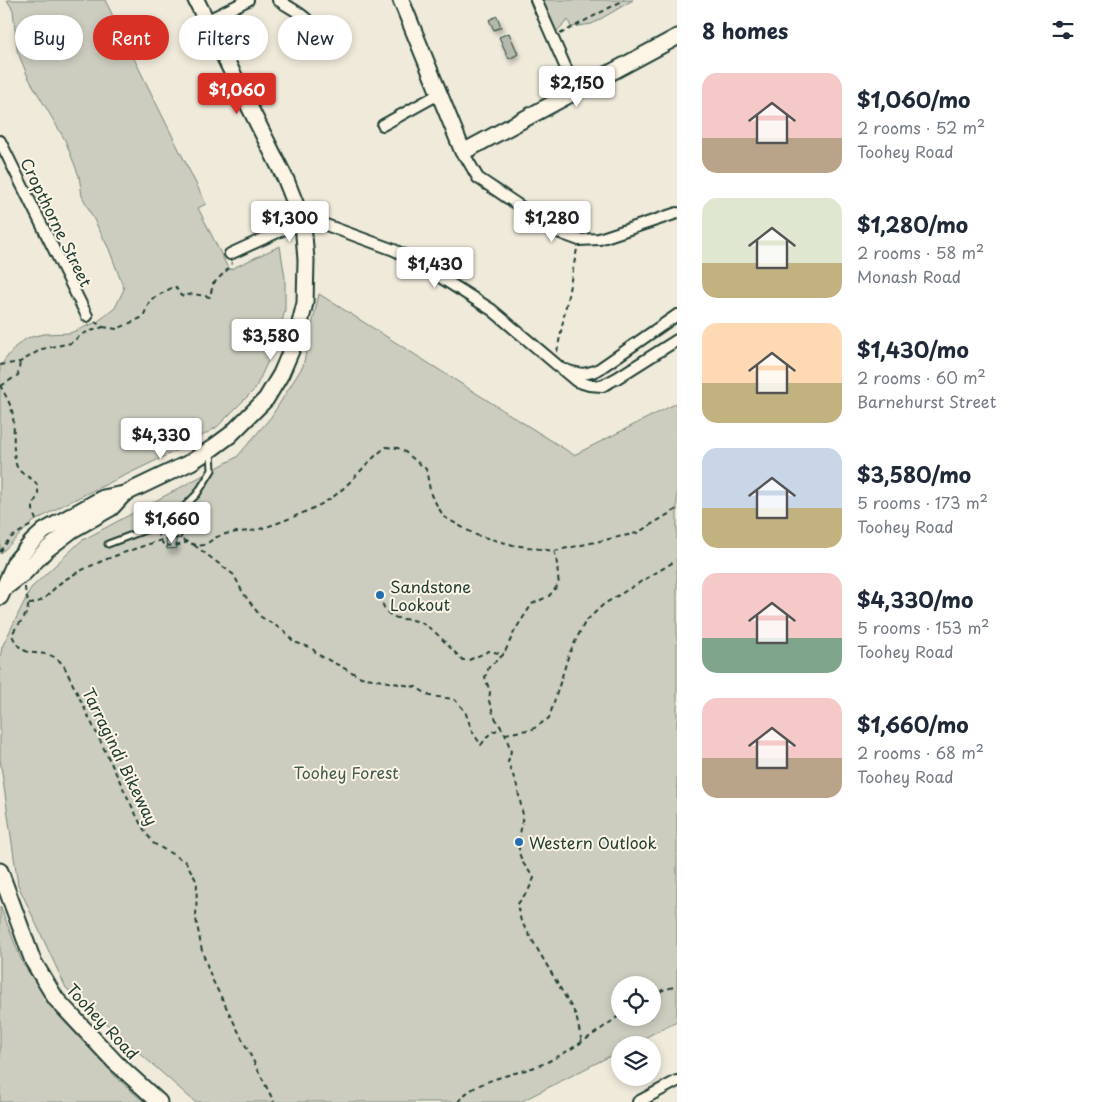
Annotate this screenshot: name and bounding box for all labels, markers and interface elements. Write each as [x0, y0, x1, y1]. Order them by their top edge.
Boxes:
text: 8 homes [702, 14, 788, 46]
chip: Buy [15, 15, 83, 60]
chip: Rent [93, 15, 169, 60]
chip: Filters [179, 15, 268, 60]
chip: New [278, 15, 352, 60]
icon: filters [1049, 16, 1077, 44]
pin: $2,150 [536, 66, 618, 108]
text: $2,150 [550, 70, 604, 94]
pin: $1,060 [196, 72, 278, 115]
text: $1,060 [209, 77, 265, 101]
text: $1,060/mo [857, 83, 970, 115]
icon: home [742, 93, 802, 153]
text: 2 rooms · 52 m² [857, 115, 985, 139]
text: Toohey Road [857, 139, 954, 163]
street label: Cropthorne Street [15, 153, 99, 291]
pin: $1,300 [249, 200, 331, 243]
pin: $1,280 [511, 200, 593, 243]
text: $1,300 [262, 205, 318, 229]
text: $1,280 [525, 205, 579, 229]
text: $1,280/mo [857, 208, 968, 240]
icon: home [742, 218, 802, 278]
text: 2 rooms · 58 m² [857, 240, 984, 264]
pin: $1,430 [394, 246, 476, 289]
text: $1,430 [407, 251, 463, 275]
text: Monash Road [857, 264, 961, 288]
pin: $3,580 [230, 318, 312, 361]
text: $3,580 [243, 323, 299, 347]
text: $1,430/mo [857, 333, 969, 365]
icon: home [742, 343, 802, 403]
text: 2 rooms · 60 m² [857, 365, 986, 389]
text: Barnehurst Street [857, 389, 996, 413]
pin: $4,330 [120, 418, 202, 460]
text: $4,330 [132, 422, 190, 446]
text: $3,580/mo [857, 458, 971, 490]
icon: home [742, 468, 802, 528]
text: 5 rooms · 173 m² [857, 490, 988, 514]
pin: $1,660 [131, 502, 213, 544]
text: $1,660 [144, 506, 200, 530]
text: Toohey Road [857, 514, 954, 538]
place label: Sandstone Lookout [390, 574, 471, 616]
text: $4,330/mo [857, 583, 973, 615]
marker: Sandstone Lookout [374, 589, 386, 601]
icon: home [742, 593, 802, 653]
text: 5 rooms · 153 m² [857, 615, 990, 639]
text: Toohey Road [857, 639, 954, 663]
street label: Tarragindi Bikeway [77, 683, 165, 829]
text: $1,660/mo [857, 708, 969, 740]
icon: home [742, 718, 802, 778]
text: 2 rooms · 68 m² [857, 740, 984, 764]
park label: Toohey Forest [293, 760, 399, 784]
text: Toohey Road [857, 764, 954, 788]
place label: Western Outlook [529, 830, 657, 854]
marker: Western Outlook [513, 836, 525, 848]
map controls [611, 976, 661, 1086]
button: locate [611, 976, 661, 1026]
street label: Toohey Road [61, 977, 145, 1065]
button: layers [611, 1036, 661, 1086]

